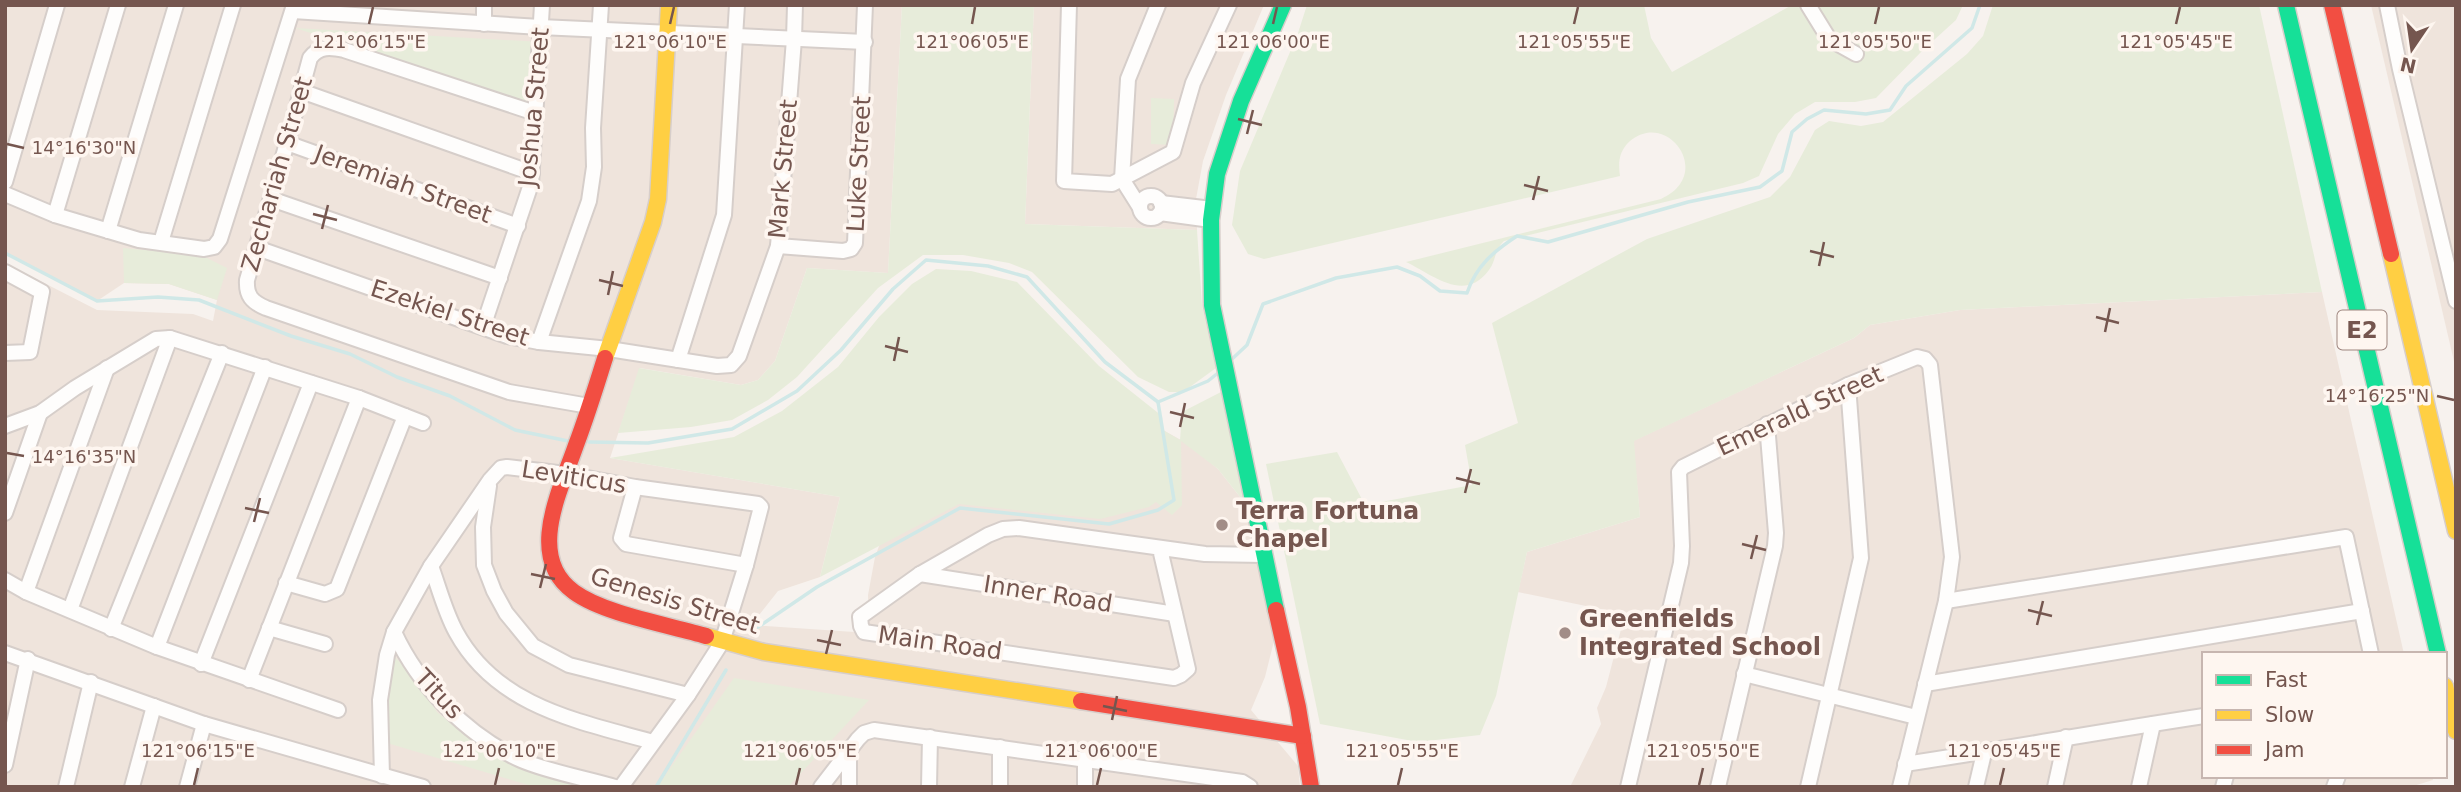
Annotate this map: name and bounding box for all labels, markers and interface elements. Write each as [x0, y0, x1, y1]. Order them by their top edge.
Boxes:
north arrow [2377, 14, 2447, 84]
street label: Joshua Street [513, 26, 555, 190]
text: 121°06'15"E [312, 31, 426, 52]
text: 121°06'10"E [613, 31, 727, 52]
text: 121°06'05"E [915, 31, 1029, 52]
text: 121°06'00"E [1216, 31, 1330, 52]
text: 121°05'55"E [1517, 31, 1631, 52]
text: 121°05'50"E [1818, 31, 1932, 52]
text: 121°05'45"E [2119, 31, 2233, 52]
text: N [2398, 53, 2418, 78]
street label: Zechariah Street [236, 73, 318, 275]
street label: Luke Street [841, 95, 877, 233]
street label: Mark Street [763, 98, 803, 240]
text: 14°16'30"N [32, 137, 136, 158]
street label: Jeremiah Street [309, 138, 495, 229]
street label: Ezekiel Street [367, 274, 533, 352]
road number: E2 [2338, 310, 2386, 350]
street label: Emerald Street [1712, 360, 1888, 462]
text: 14°16'25"N [2325, 385, 2429, 406]
text: 14°16'35"N [32, 446, 136, 467]
street label: Leviticus [520, 455, 628, 499]
place label: Terra Fortuna Chapel [1236, 497, 1419, 553]
marker: Terra Fortuna Chapel [1214, 517, 1230, 533]
street label: Genesis Street [587, 562, 763, 640]
street label: Inner Road [982, 570, 1114, 618]
place label: Greenfields Integrated School [1579, 605, 1821, 661]
street label: Main Road [876, 620, 1004, 666]
marker: Greenfields Integrated School [1557, 625, 1573, 641]
legend [2202, 652, 2447, 778]
street label: Titus [408, 663, 469, 725]
text: Fast [2265, 668, 2307, 692]
text: Slow [2265, 703, 2314, 727]
text: Jam [2263, 738, 2305, 762]
text: 121°06'15"E [141, 740, 255, 761]
text: 121°06'10"E [442, 740, 556, 761]
text: 121°06'05"E [743, 740, 857, 761]
text: 121°06'00"E [1044, 740, 1158, 761]
text: 121°05'55"E [1345, 740, 1459, 761]
text: 121°05'50"E [1646, 740, 1760, 761]
text: 121°05'45"E [1947, 740, 2061, 761]

